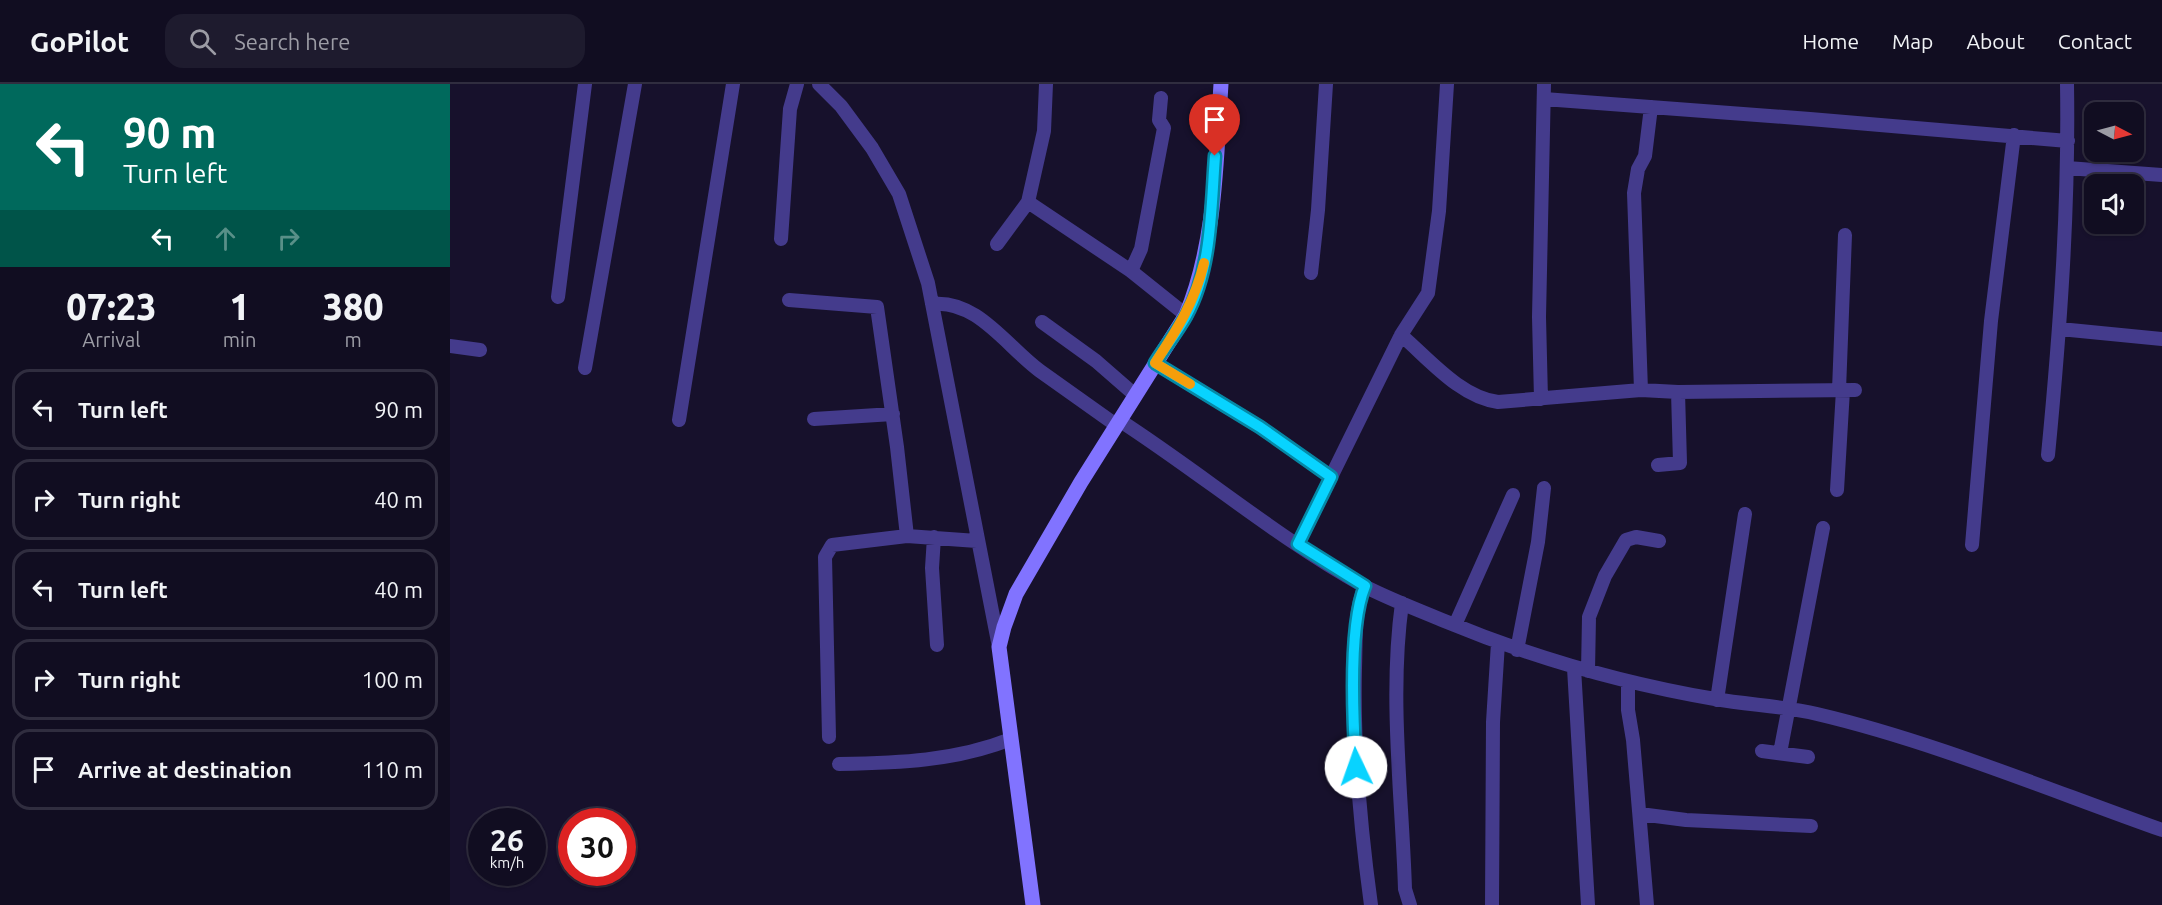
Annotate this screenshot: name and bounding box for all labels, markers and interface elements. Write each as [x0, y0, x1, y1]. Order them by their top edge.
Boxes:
search box [165, 14, 585, 68]
icon: search [186, 25, 219, 58]
text: GoPilot [30, 26, 129, 57]
text: Search here [234, 29, 350, 54]
text: Home [1802, 29, 1859, 53]
text: Map [1892, 29, 1933, 53]
text: About [1966, 29, 2025, 53]
text: Contact [2058, 29, 2132, 53]
pin [1189, 94, 1240, 156]
north arrow [2084, 102, 2144, 162]
map controls [2084, 102, 2144, 234]
icon: arrive [1198, 103, 1231, 136]
icon: left [24, 108, 102, 186]
text: 90 m [123, 109, 217, 156]
text: Turn left [123, 158, 227, 188]
button: sound [2084, 174, 2144, 234]
icon: left [146, 222, 179, 255]
icon: ahead [209, 222, 242, 255]
icon: right [272, 222, 305, 255]
text: 07:23 [66, 286, 156, 327]
text: 1 [229, 286, 250, 327]
text: 380 [323, 286, 384, 327]
text: Arrival [82, 328, 141, 351]
text: min [223, 328, 256, 351]
text: m [345, 328, 362, 351]
icon: left [27, 393, 60, 426]
text: Turn left [78, 397, 168, 422]
text: 90 m [374, 397, 423, 422]
icon: right [27, 483, 60, 516]
text: Turn right [78, 487, 180, 512]
text: 40 m [374, 487, 423, 512]
icon: left [27, 573, 60, 606]
text: Turn left [78, 577, 168, 602]
text: 40 m [374, 577, 423, 602]
icon: right [27, 663, 60, 696]
text: Turn right [78, 667, 180, 692]
text: 100 m [362, 667, 423, 692]
position arrow [1324, 735, 1388, 799]
icon: arrive [27, 753, 60, 786]
text: Arrive at destination [78, 757, 292, 782]
text: 110 m [362, 757, 423, 782]
speed limit sign: 30 [558, 808, 636, 886]
text: 26 [490, 823, 524, 857]
text: km/h [490, 854, 524, 871]

